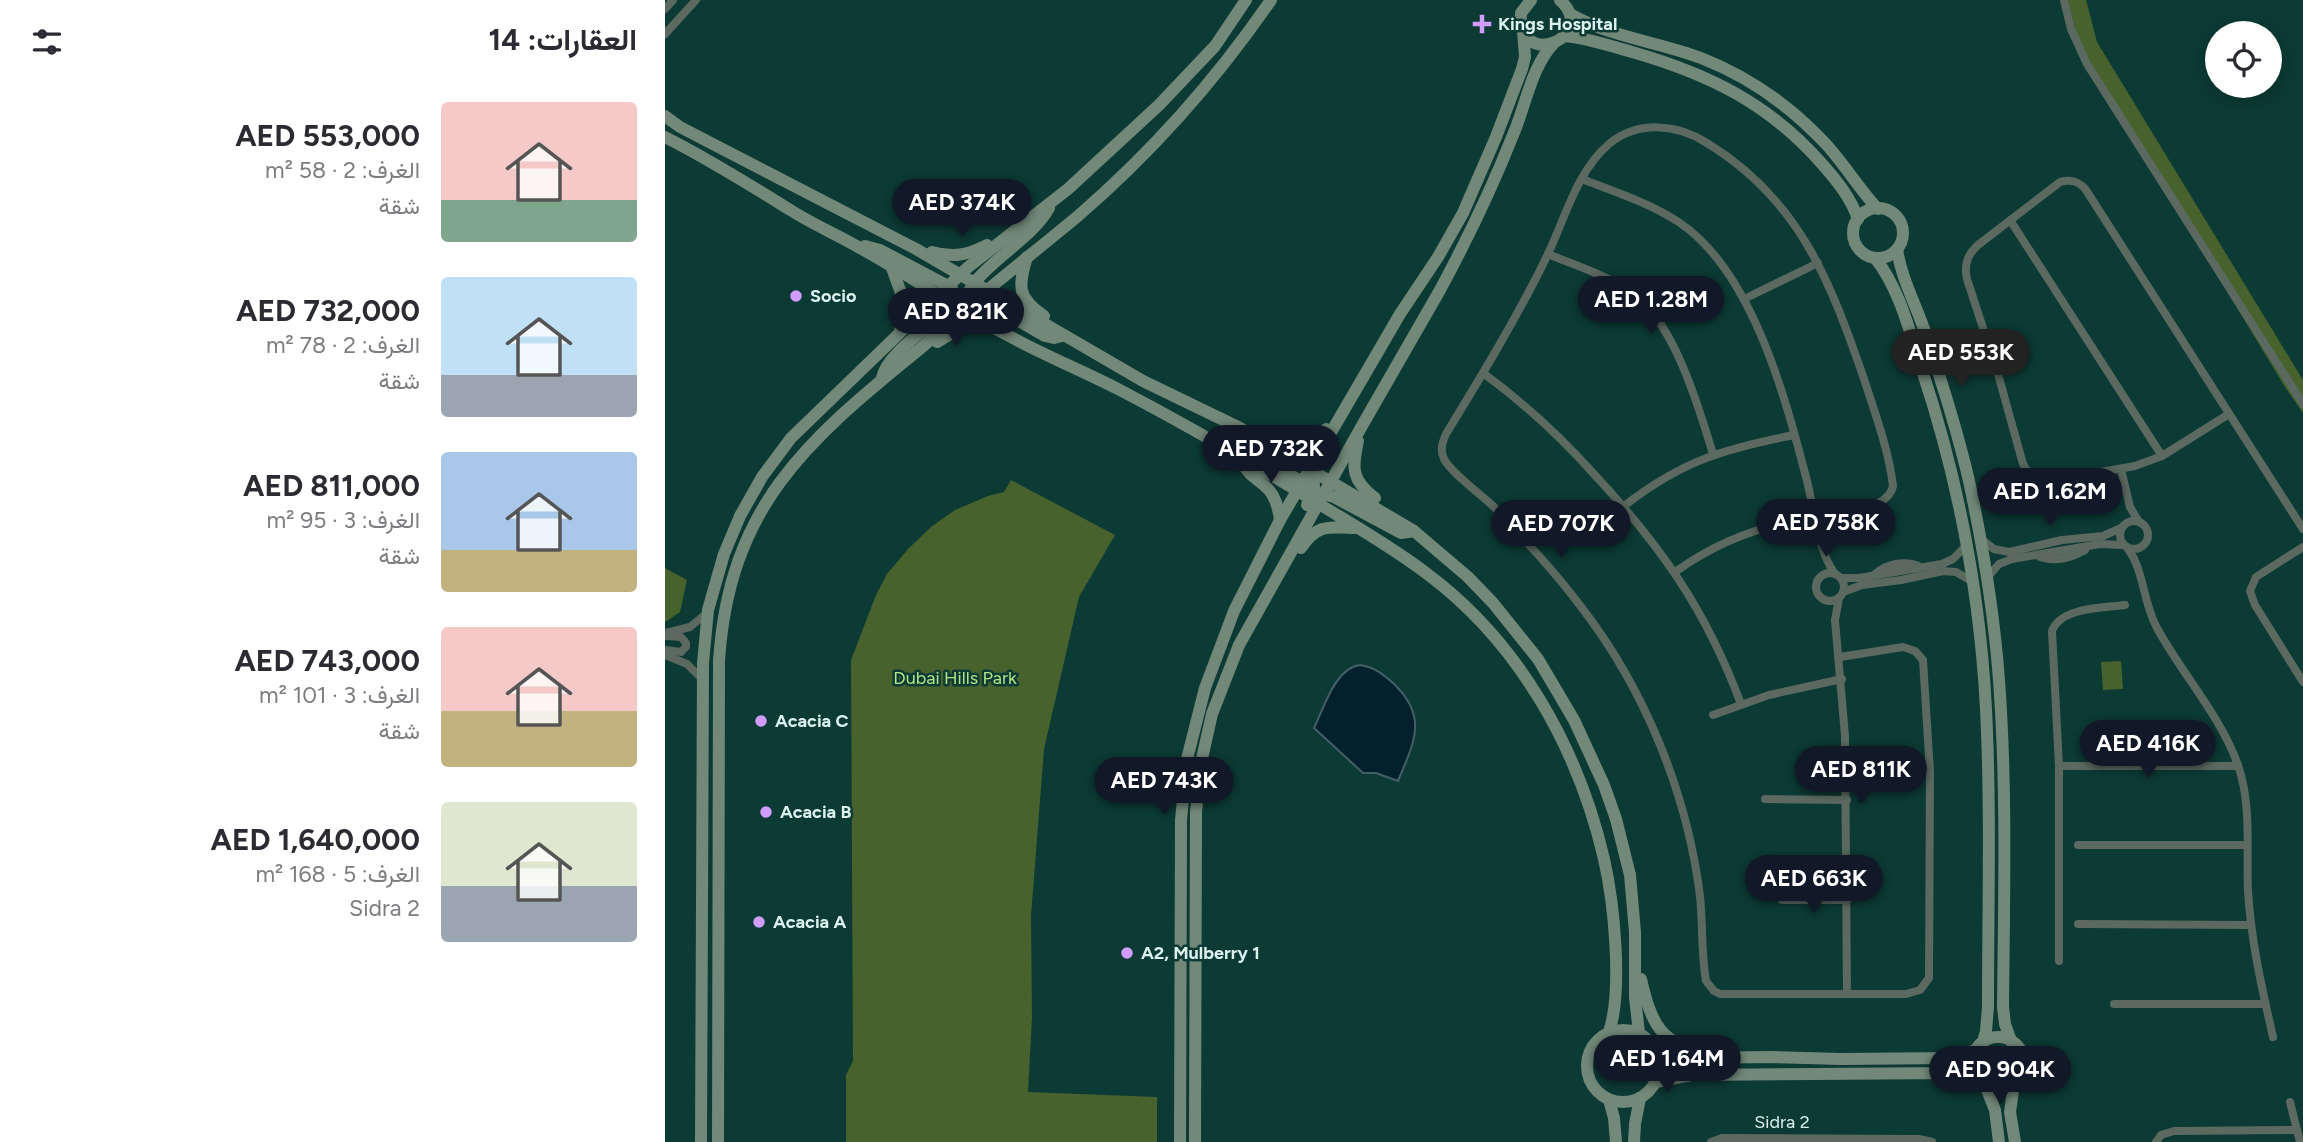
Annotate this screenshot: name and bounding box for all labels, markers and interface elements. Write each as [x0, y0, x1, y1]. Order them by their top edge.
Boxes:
place label: Kings Hospital [1498, 13, 1617, 35]
marker: Kings Hospital [1472, 14, 1492, 34]
text: العقارات: 14 [489, 21, 637, 58]
map controls [2205, 21, 2282, 98]
button: locate [2205, 21, 2282, 98]
icon: filters [28, 23, 66, 61]
text: AED 553,000 [235, 117, 420, 154]
icon: home [497, 130, 581, 214]
text: الغرف: 2 · 58 m² [265, 156, 420, 184]
pin: AED 374K [890, 180, 1034, 239]
text: AED 374K [909, 188, 1016, 216]
text: شقة [378, 192, 420, 220]
pin: AED 1.28M [1571, 276, 1731, 336]
place label: Socio [810, 285, 856, 307]
text: AED 1.28M [1594, 285, 1708, 313]
marker: Socio [788, 288, 804, 304]
pin: AED 821K [884, 288, 1028, 348]
text: AED 732,000 [236, 292, 420, 329]
text: AED 821K [904, 297, 1008, 325]
icon: home [497, 305, 581, 389]
pin: AED 553K [1889, 330, 2033, 389]
text: الغرف: 2 · 78 m² [266, 331, 420, 359]
text: AED 553K [1908, 338, 2014, 366]
text: شقة [378, 367, 420, 395]
pin: AED 732K [1199, 426, 1343, 485]
text: AED 732K [1218, 434, 1324, 462]
text: AED 811,000 [243, 467, 420, 504]
pin: AED 1.62M [1970, 468, 2130, 528]
text: AED 1.62M [1993, 477, 2107, 505]
icon: home [497, 480, 581, 564]
pin: AED 707K [1489, 500, 1633, 560]
pin: AED 758K [1754, 500, 1898, 559]
text: الغرف: 3 · 95 m² [267, 506, 420, 534]
text: AED 758K [1772, 508, 1880, 536]
text: AED 707K [1507, 509, 1615, 537]
text: شقة [378, 542, 420, 570]
text: AED 743,000 [234, 642, 420, 679]
icon: home [497, 655, 581, 739]
park label: Dubai Hills Park [893, 667, 1017, 689]
text: الغرف: 3 · 101 m² [259, 681, 420, 709]
place label: Acacia C [775, 710, 849, 732]
marker: Acacia C [753, 713, 769, 729]
text: شقة [378, 717, 420, 745]
pin: AED 416K [2076, 720, 2220, 780]
text: AED 416K [2096, 729, 2200, 757]
pin: AED 811K [1789, 746, 1933, 806]
text: AED 811K [1811, 755, 1911, 783]
pin: AED 743K [1092, 758, 1236, 817]
text: AED 743K [1111, 766, 1218, 794]
place label: Acacia B [780, 801, 852, 823]
marker: Acacia B [758, 804, 774, 820]
text: AED 1,640,000 [211, 821, 420, 858]
icon: home [497, 830, 581, 914]
pin: AED 663K [1742, 856, 1886, 915]
text: الغرف: 5 · 168 m² [255, 860, 420, 888]
text: AED 663K [1761, 864, 1867, 892]
text: Sidra 2 [349, 894, 420, 922]
place label: Acacia A [773, 911, 846, 933]
marker: Acacia A [751, 914, 767, 930]
place label: A2, Mulberry 1 [1141, 942, 1260, 964]
marker: A2, Mulberry 1 [1119, 945, 1135, 961]
pin: AED 1.64M [1587, 1036, 1747, 1095]
text: AED 1.64M [1610, 1044, 1724, 1072]
pin: AED 904K [1928, 1046, 2072, 1106]
text: AED 904K [1945, 1055, 2055, 1083]
street label: Sidra 2 [1754, 1111, 1810, 1133]

